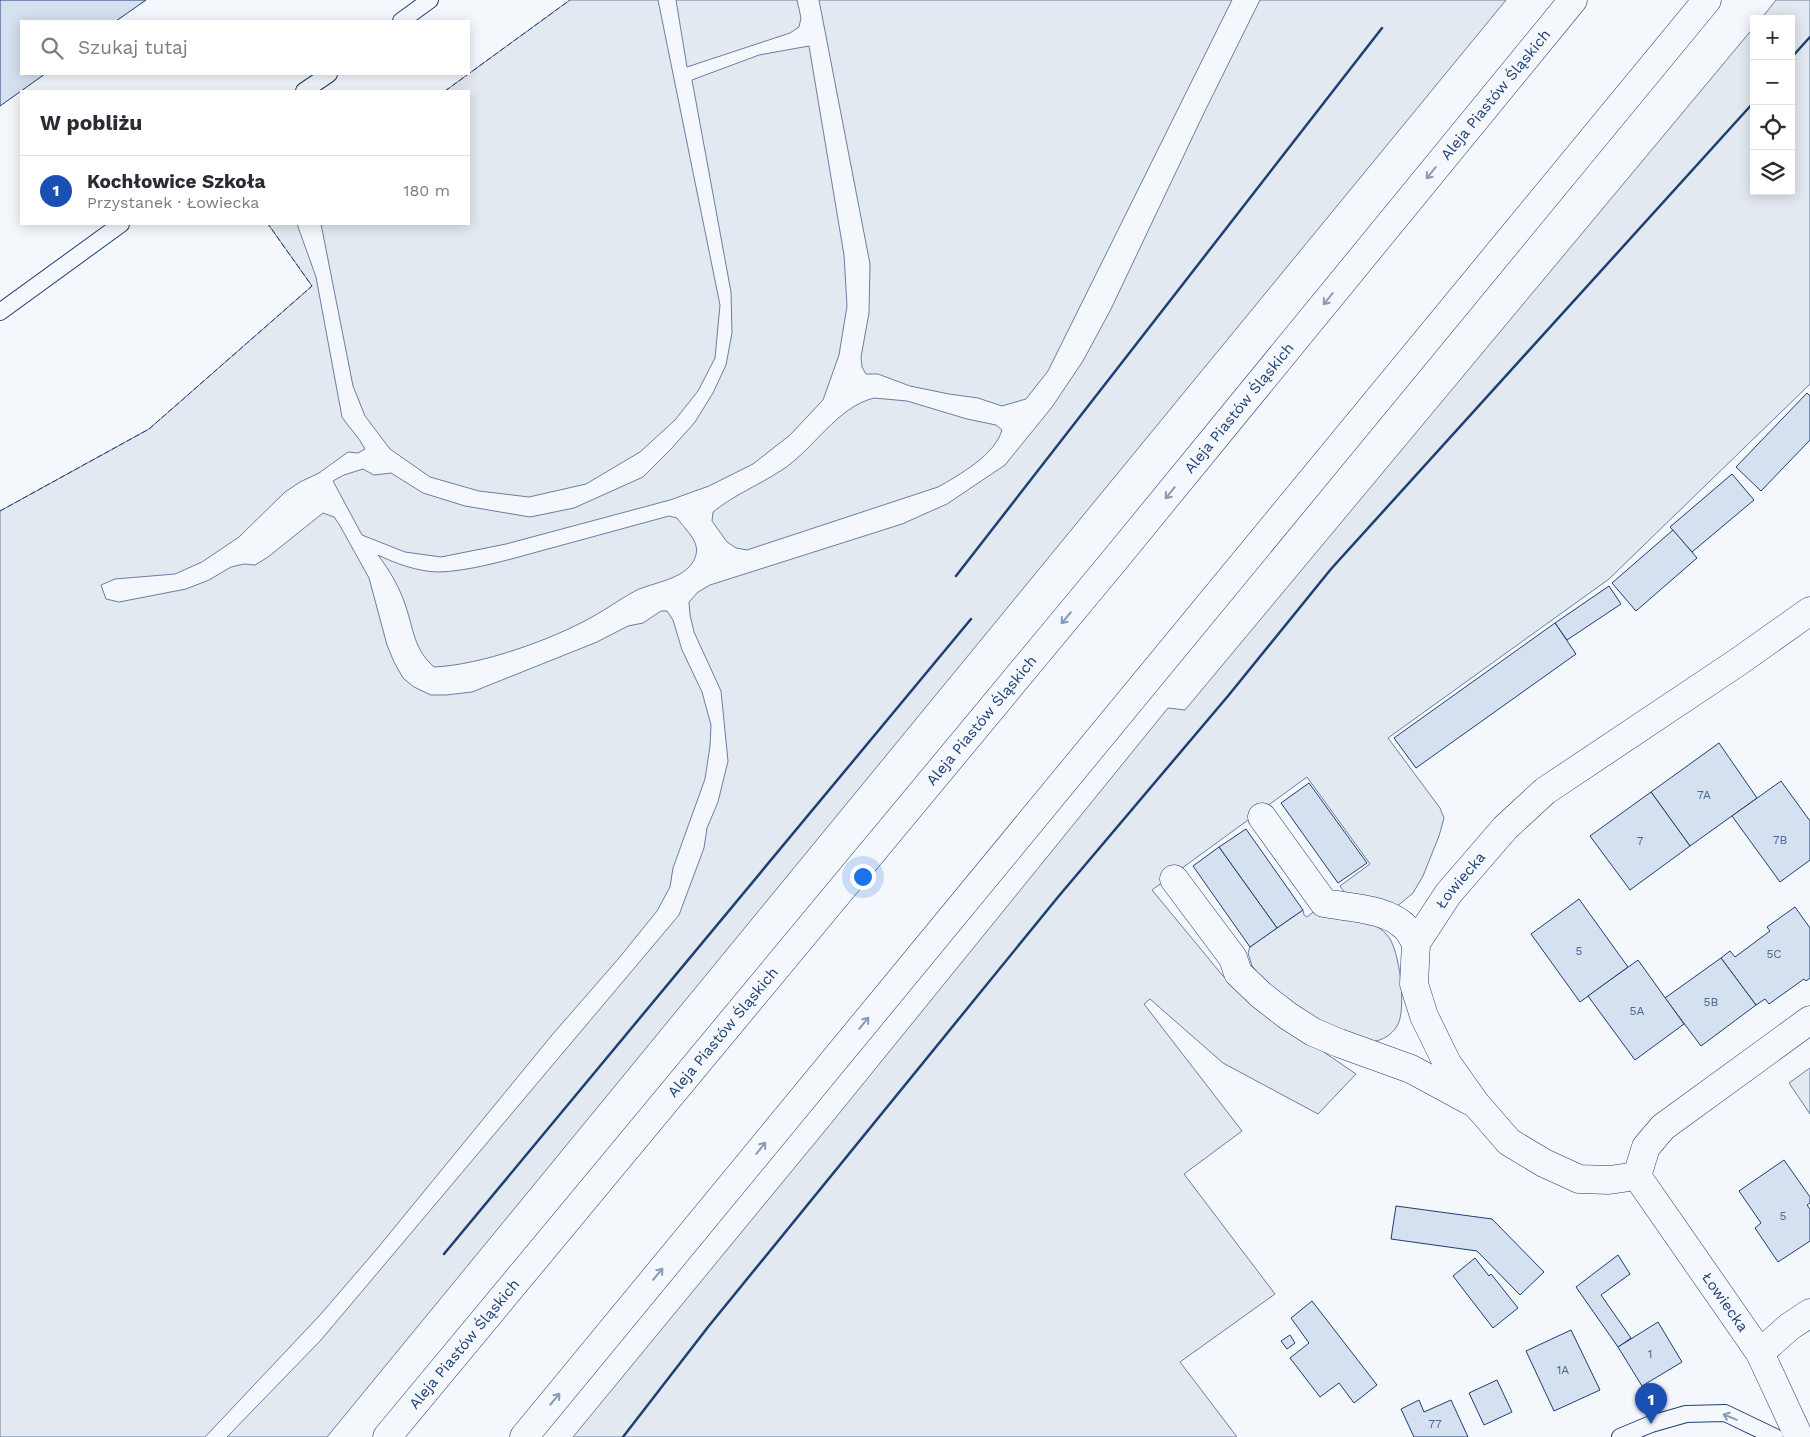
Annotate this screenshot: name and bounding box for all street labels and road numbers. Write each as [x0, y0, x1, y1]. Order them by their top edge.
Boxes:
street label: Aleja Piastów Śląskich [1437, 26, 1554, 163]
street label: Aleja Piastów Śląskich [1180, 339, 1298, 477]
street label: Aleja Piastów Śląskich [922, 652, 1041, 789]
street label: Łowiecka [1432, 848, 1490, 912]
street label: Aleja Piastów Śląskich [664, 964, 782, 1101]
street label: Łowiecka [1698, 1269, 1752, 1336]
street label: Aleja Piastów Śląskich [405, 1275, 523, 1412]

